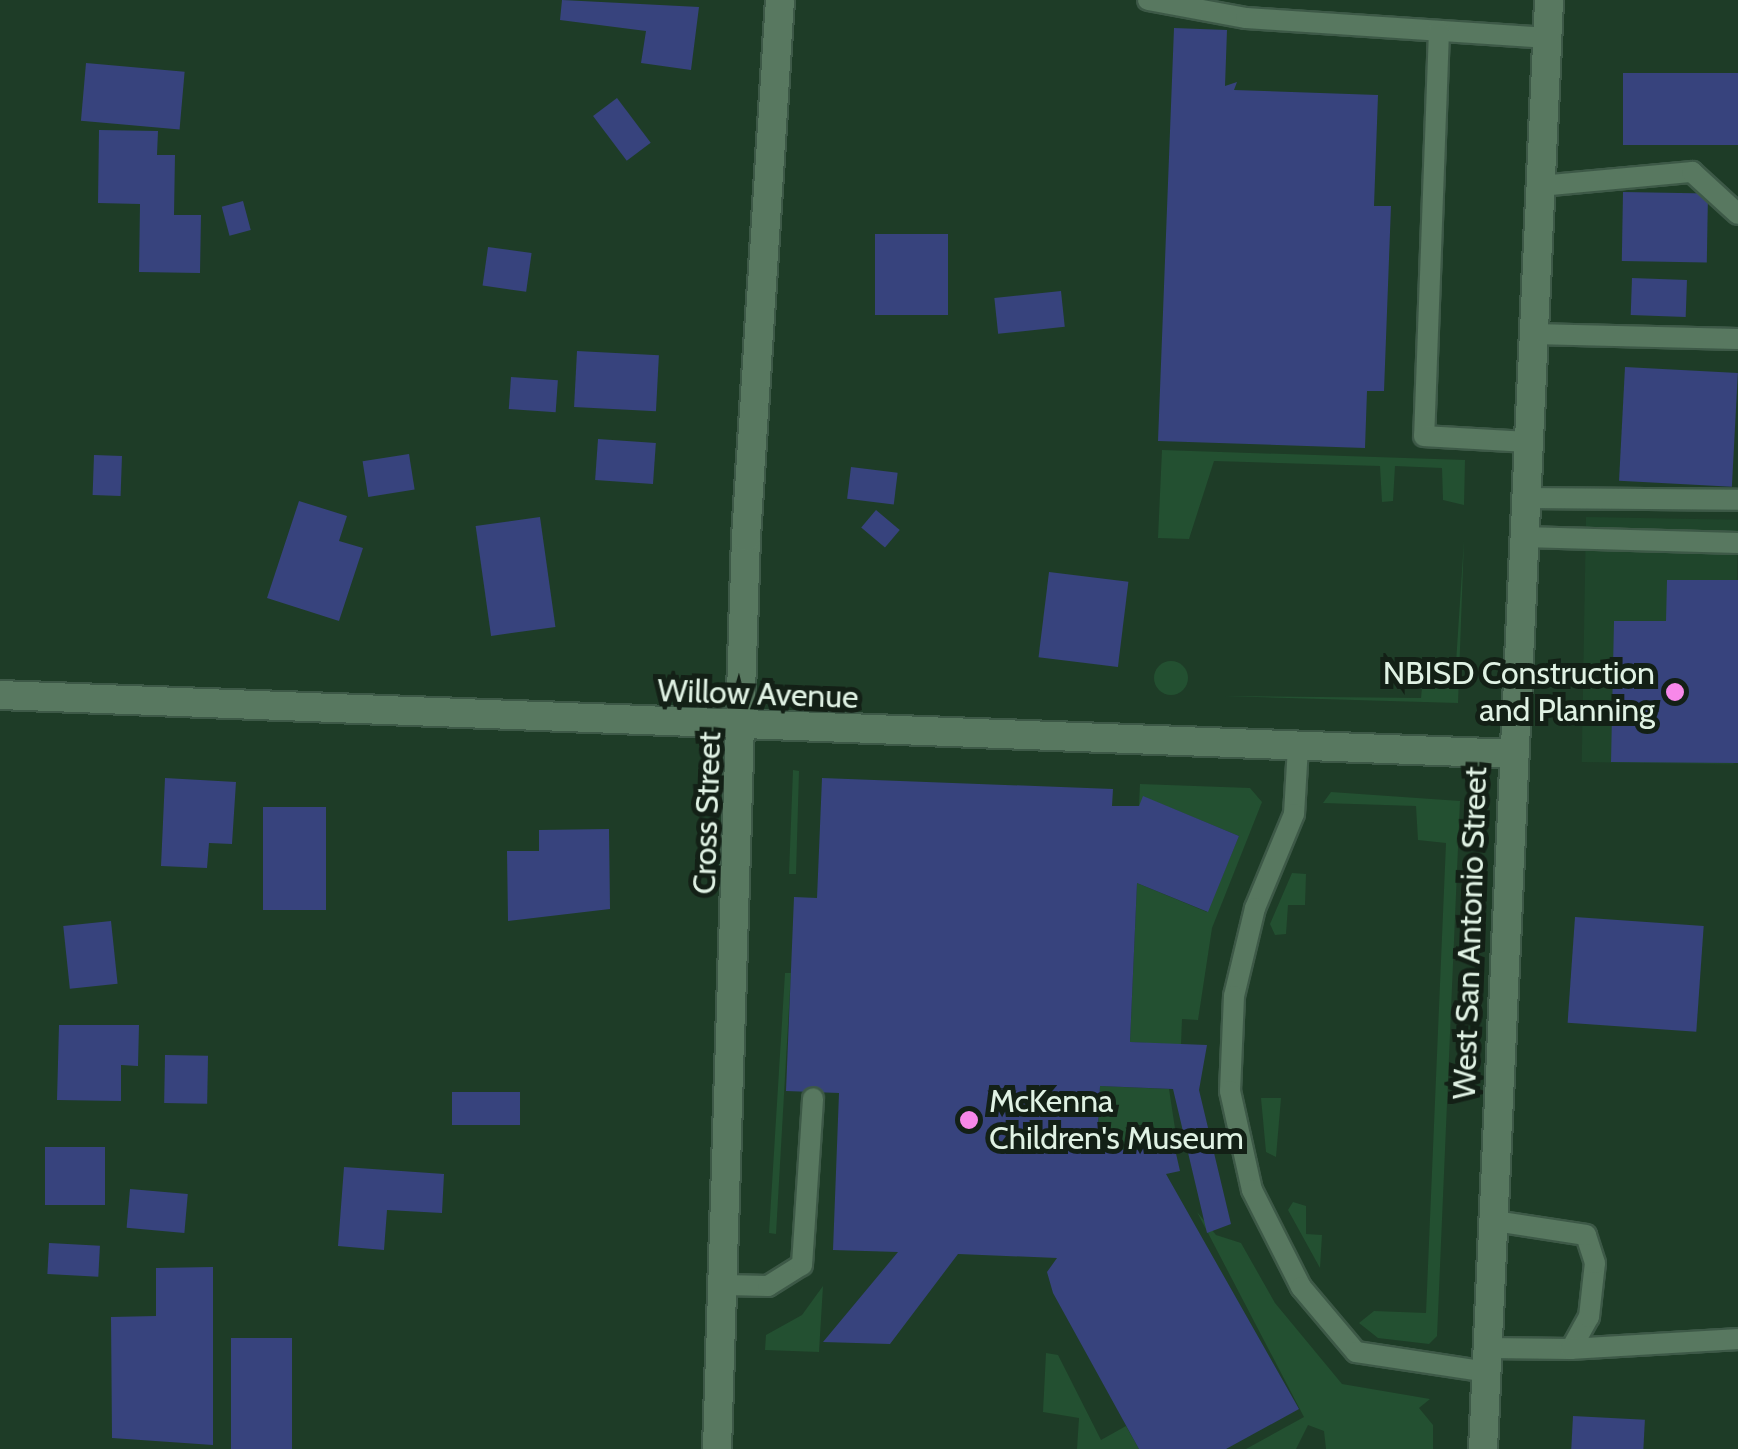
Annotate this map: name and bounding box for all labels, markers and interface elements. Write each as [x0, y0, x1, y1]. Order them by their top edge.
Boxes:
place label: NBISD Construction and Planning [1383, 655, 1655, 730]
street label: Willow Avenue [657, 671, 859, 717]
marker: NBISD Construction and Planning [1664, 681, 1686, 703]
street label: Cross Street [685, 731, 729, 895]
street label: West San Antonio Street [1445, 766, 1495, 1100]
place label: McKenna Children's Museum [989, 1083, 1244, 1158]
marker: McKenna Children's Museum [958, 1109, 980, 1131]

